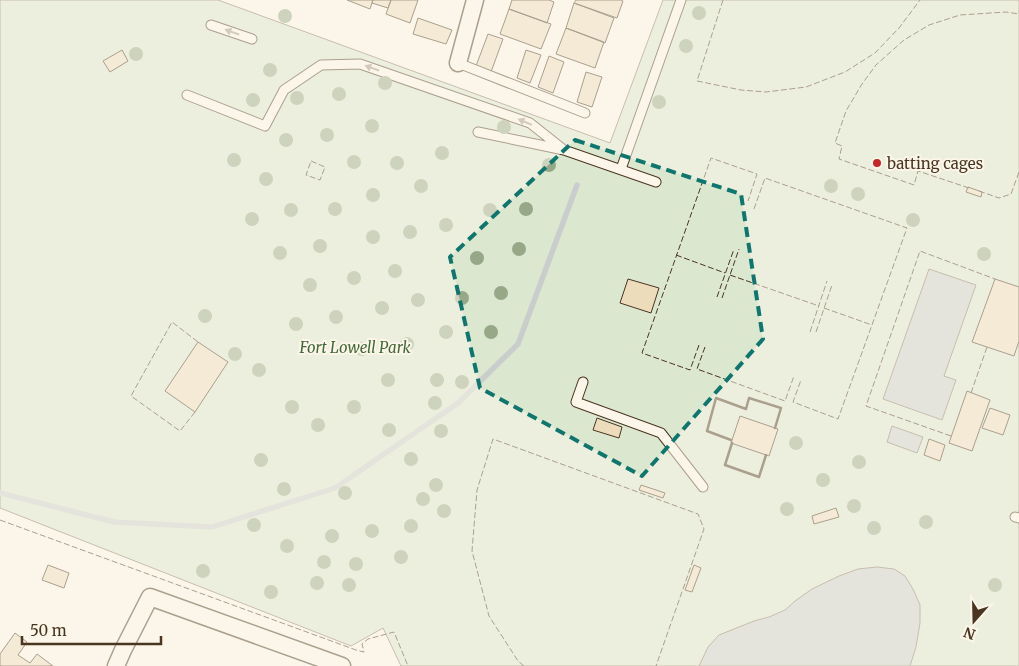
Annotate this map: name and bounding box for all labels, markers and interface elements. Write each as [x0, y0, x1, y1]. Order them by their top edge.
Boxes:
one-way arrow [224, 28, 239, 35]
one-way arrow [364, 64, 379, 71]
one-way arrow [517, 118, 532, 126]
place label: batting cages [886, 154, 983, 173]
marker: batting cages [871, 157, 883, 169]
park label: Fort Lowell Park [298, 338, 411, 357]
north arrow [949, 596, 999, 646]
scale bar [22, 614, 161, 646]
text: 50 m [30, 621, 67, 640]
text: N [961, 623, 978, 644]

